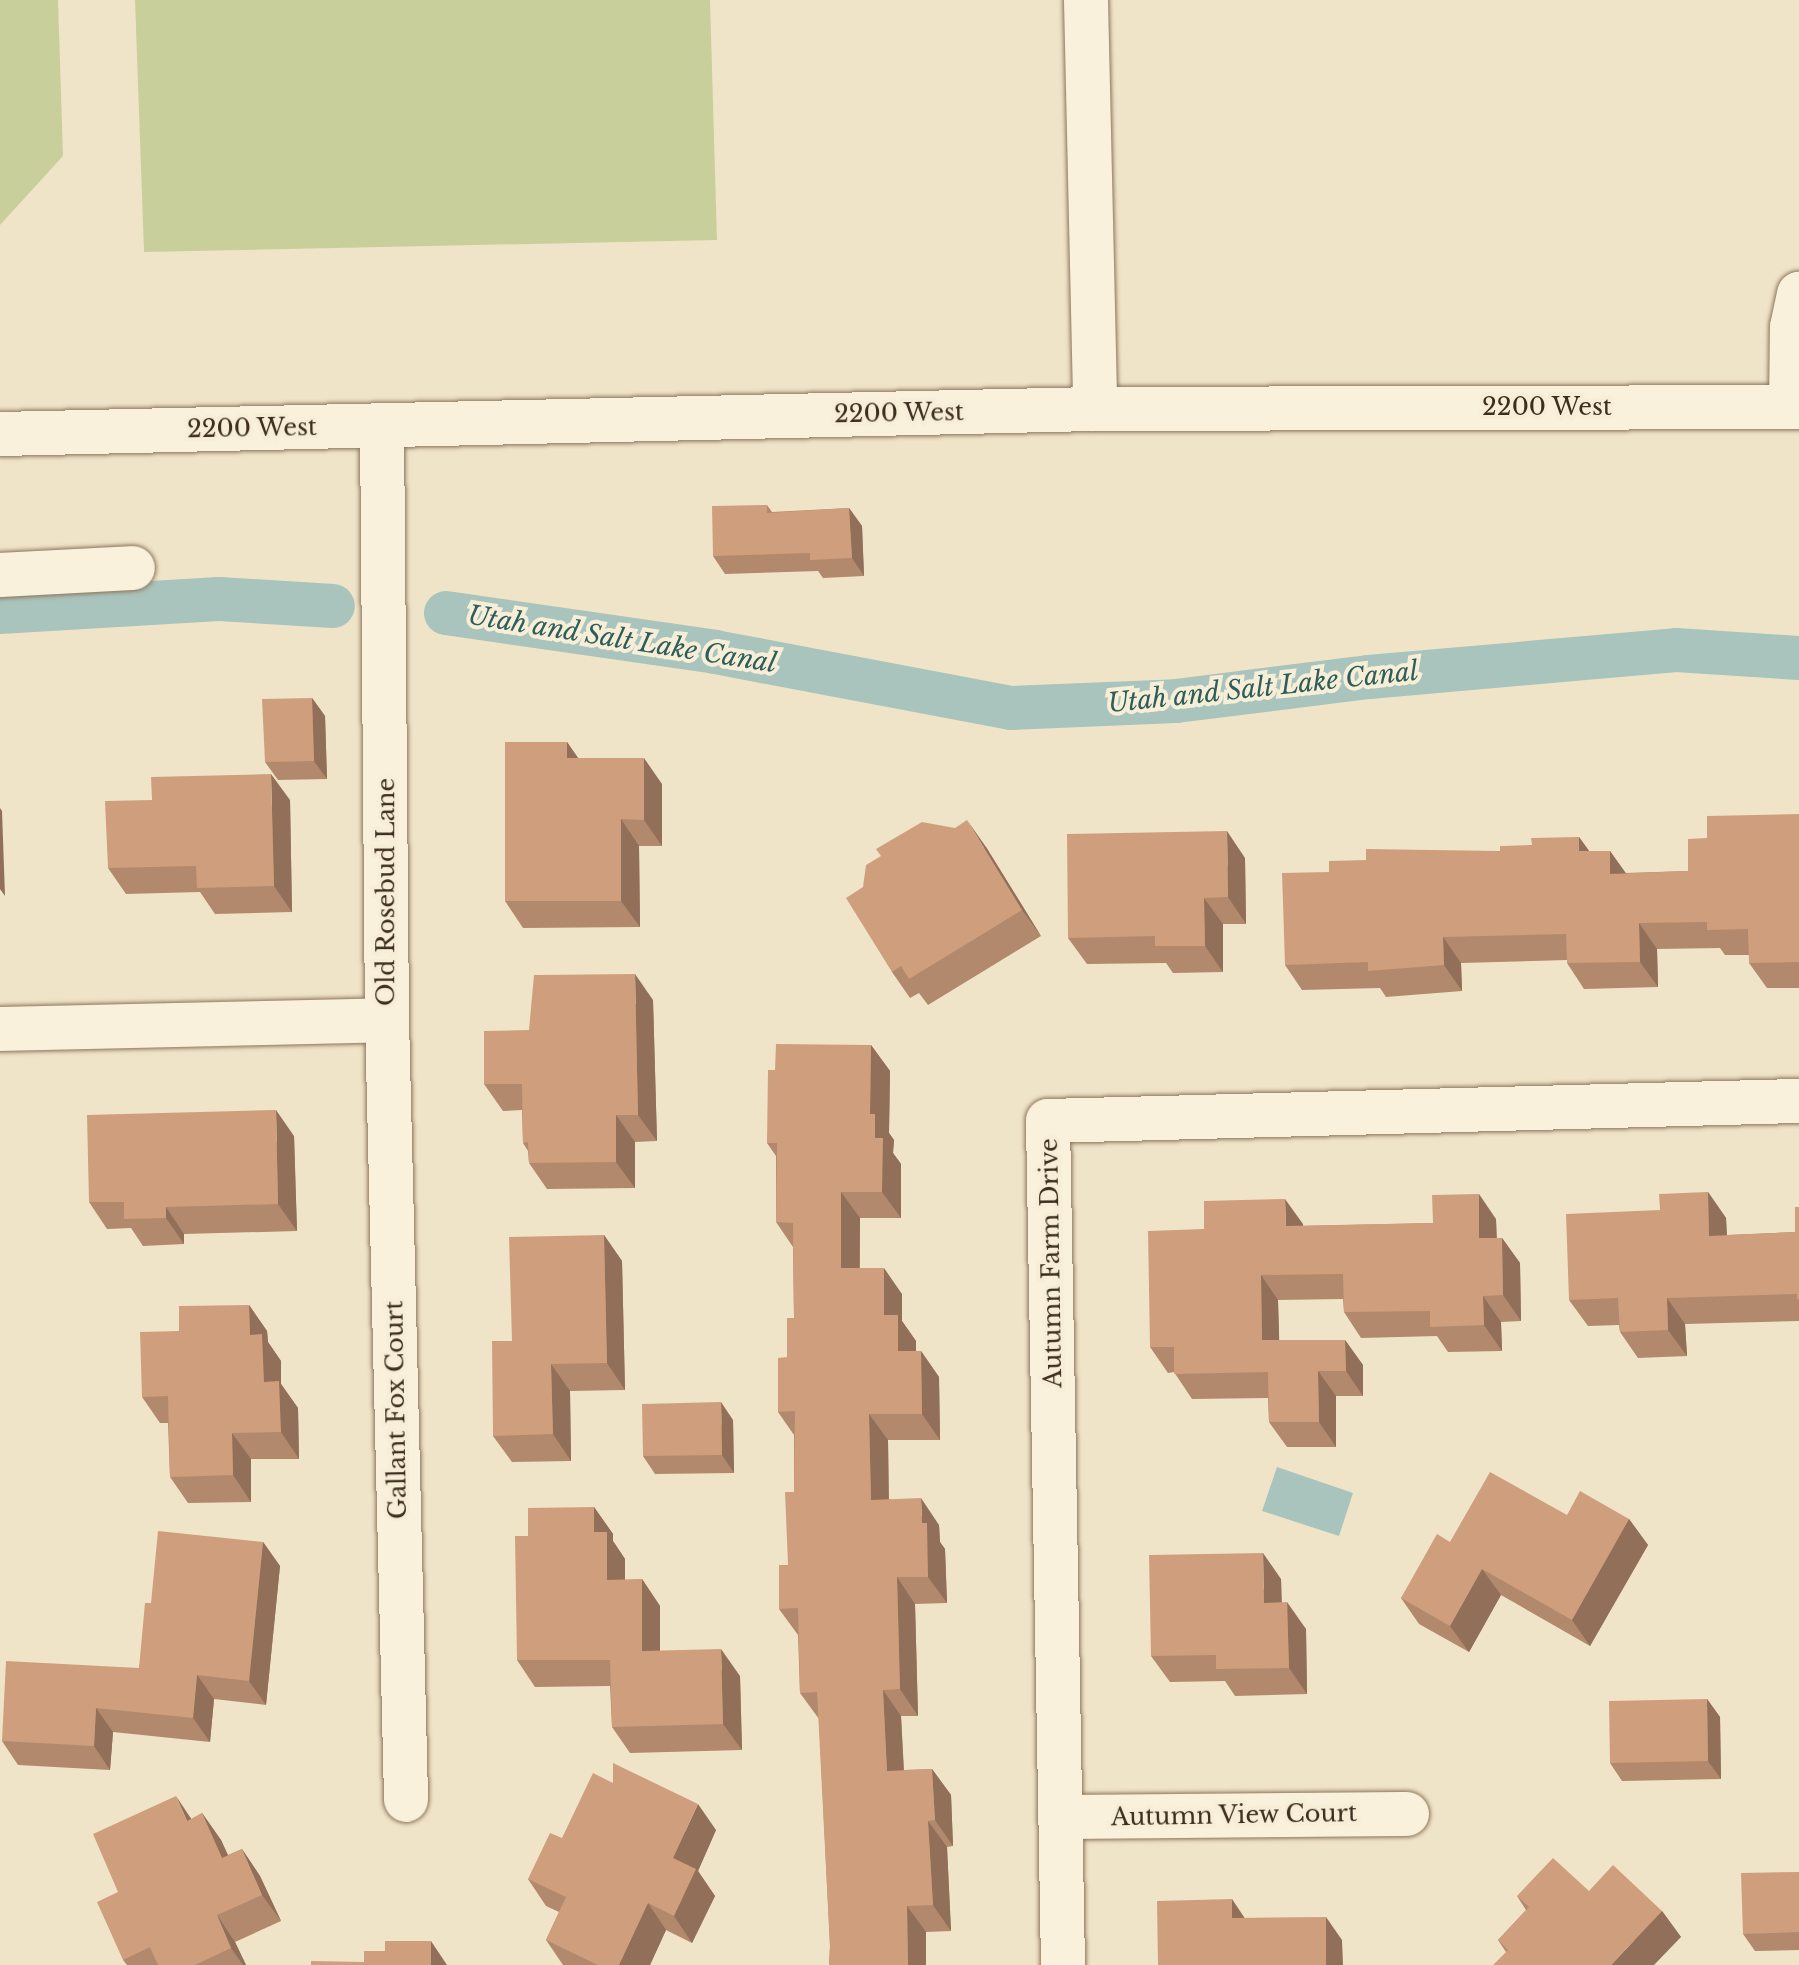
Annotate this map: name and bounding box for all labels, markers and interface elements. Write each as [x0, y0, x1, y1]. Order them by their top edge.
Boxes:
street label: 2200 West [1482, 393, 1612, 421]
street label: 2200 West [833, 397, 965, 429]
street label: 2200 West [186, 412, 318, 444]
water label: Utah and Salt Lake Canal [465, 600, 779, 680]
water label: Utah and Salt Lake Canal [1105, 656, 1421, 720]
street label: Old Rosebud Lane [372, 778, 400, 1006]
street label: Autumn Farm Drive [1034, 1138, 1068, 1388]
street label: Gallant Fox Court [380, 1300, 412, 1520]
street label: Autumn View Court [1110, 1798, 1358, 1832]

